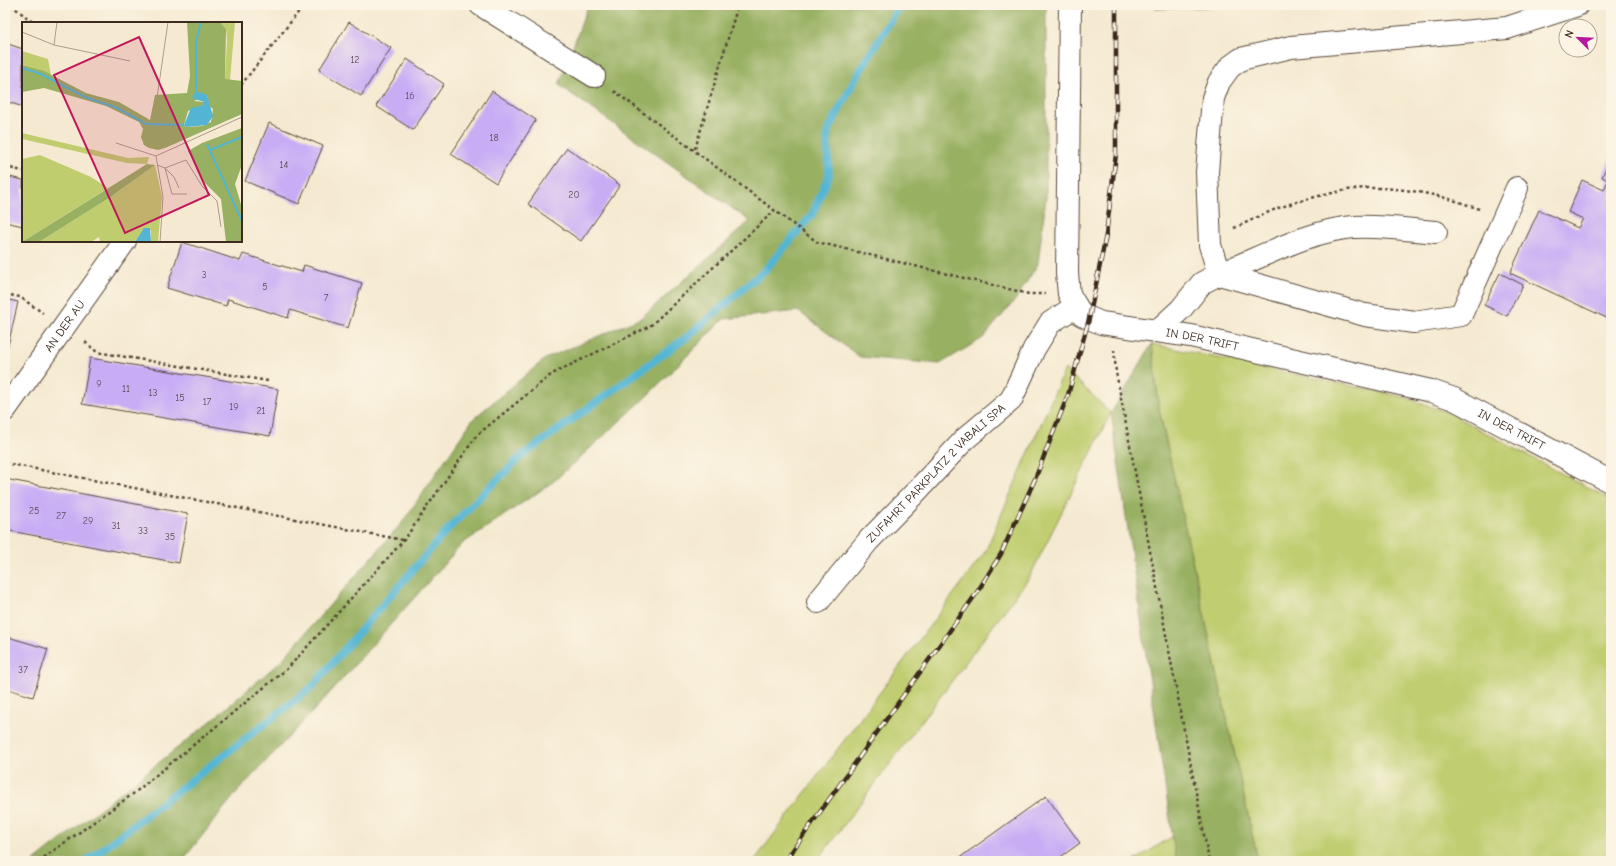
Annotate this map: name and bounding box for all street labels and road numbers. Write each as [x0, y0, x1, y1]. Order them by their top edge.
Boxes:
street label: AN DER AU [42, 297, 88, 355]
street label: IN DER TRIFT [1165, 325, 1241, 354]
street label: ZUFAHRT PARKPLATZ 2 VABALI SPA [864, 401, 1008, 545]
street label: IN DER TRIFT [1476, 406, 1548, 453]

